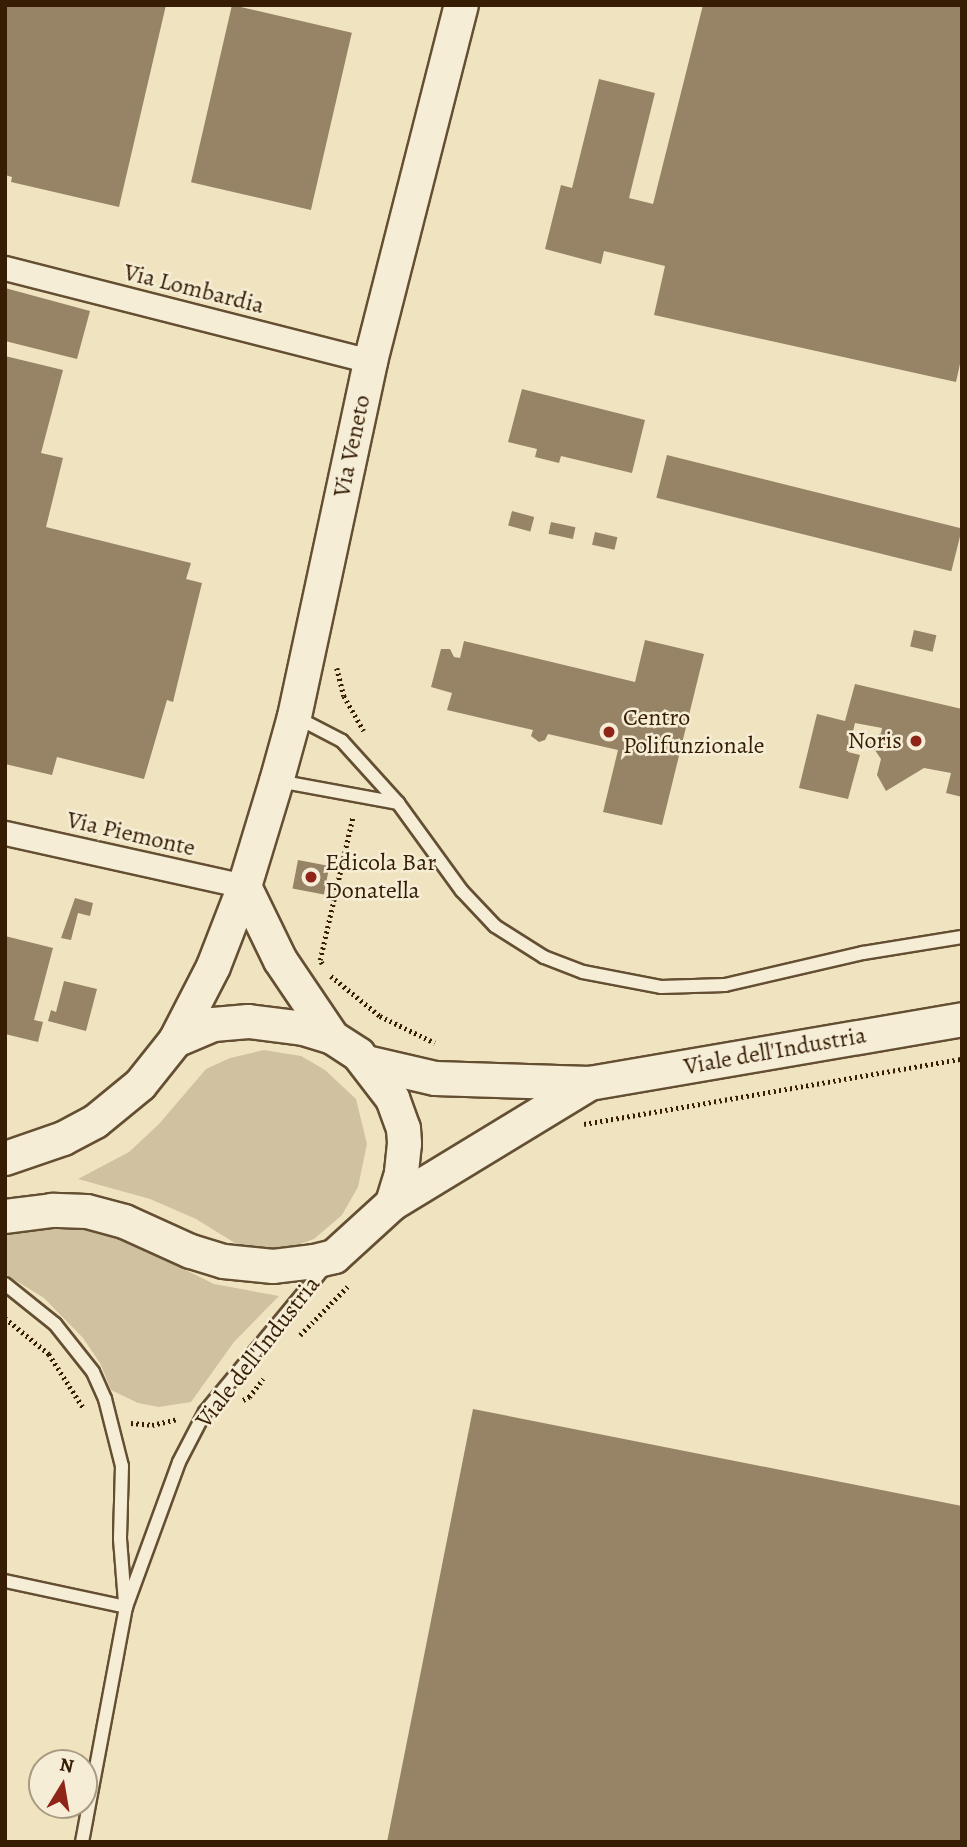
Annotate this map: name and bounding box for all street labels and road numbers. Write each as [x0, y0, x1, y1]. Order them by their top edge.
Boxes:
street label: Via Lombardia [121, 258, 267, 320]
street label: Via Veneto [327, 392, 377, 500]
street label: Via Piemonte [64, 805, 198, 863]
street label: Viale dell'Industria [682, 1021, 868, 1081]
street label: Viale dell'Industria [190, 1270, 326, 1434]

